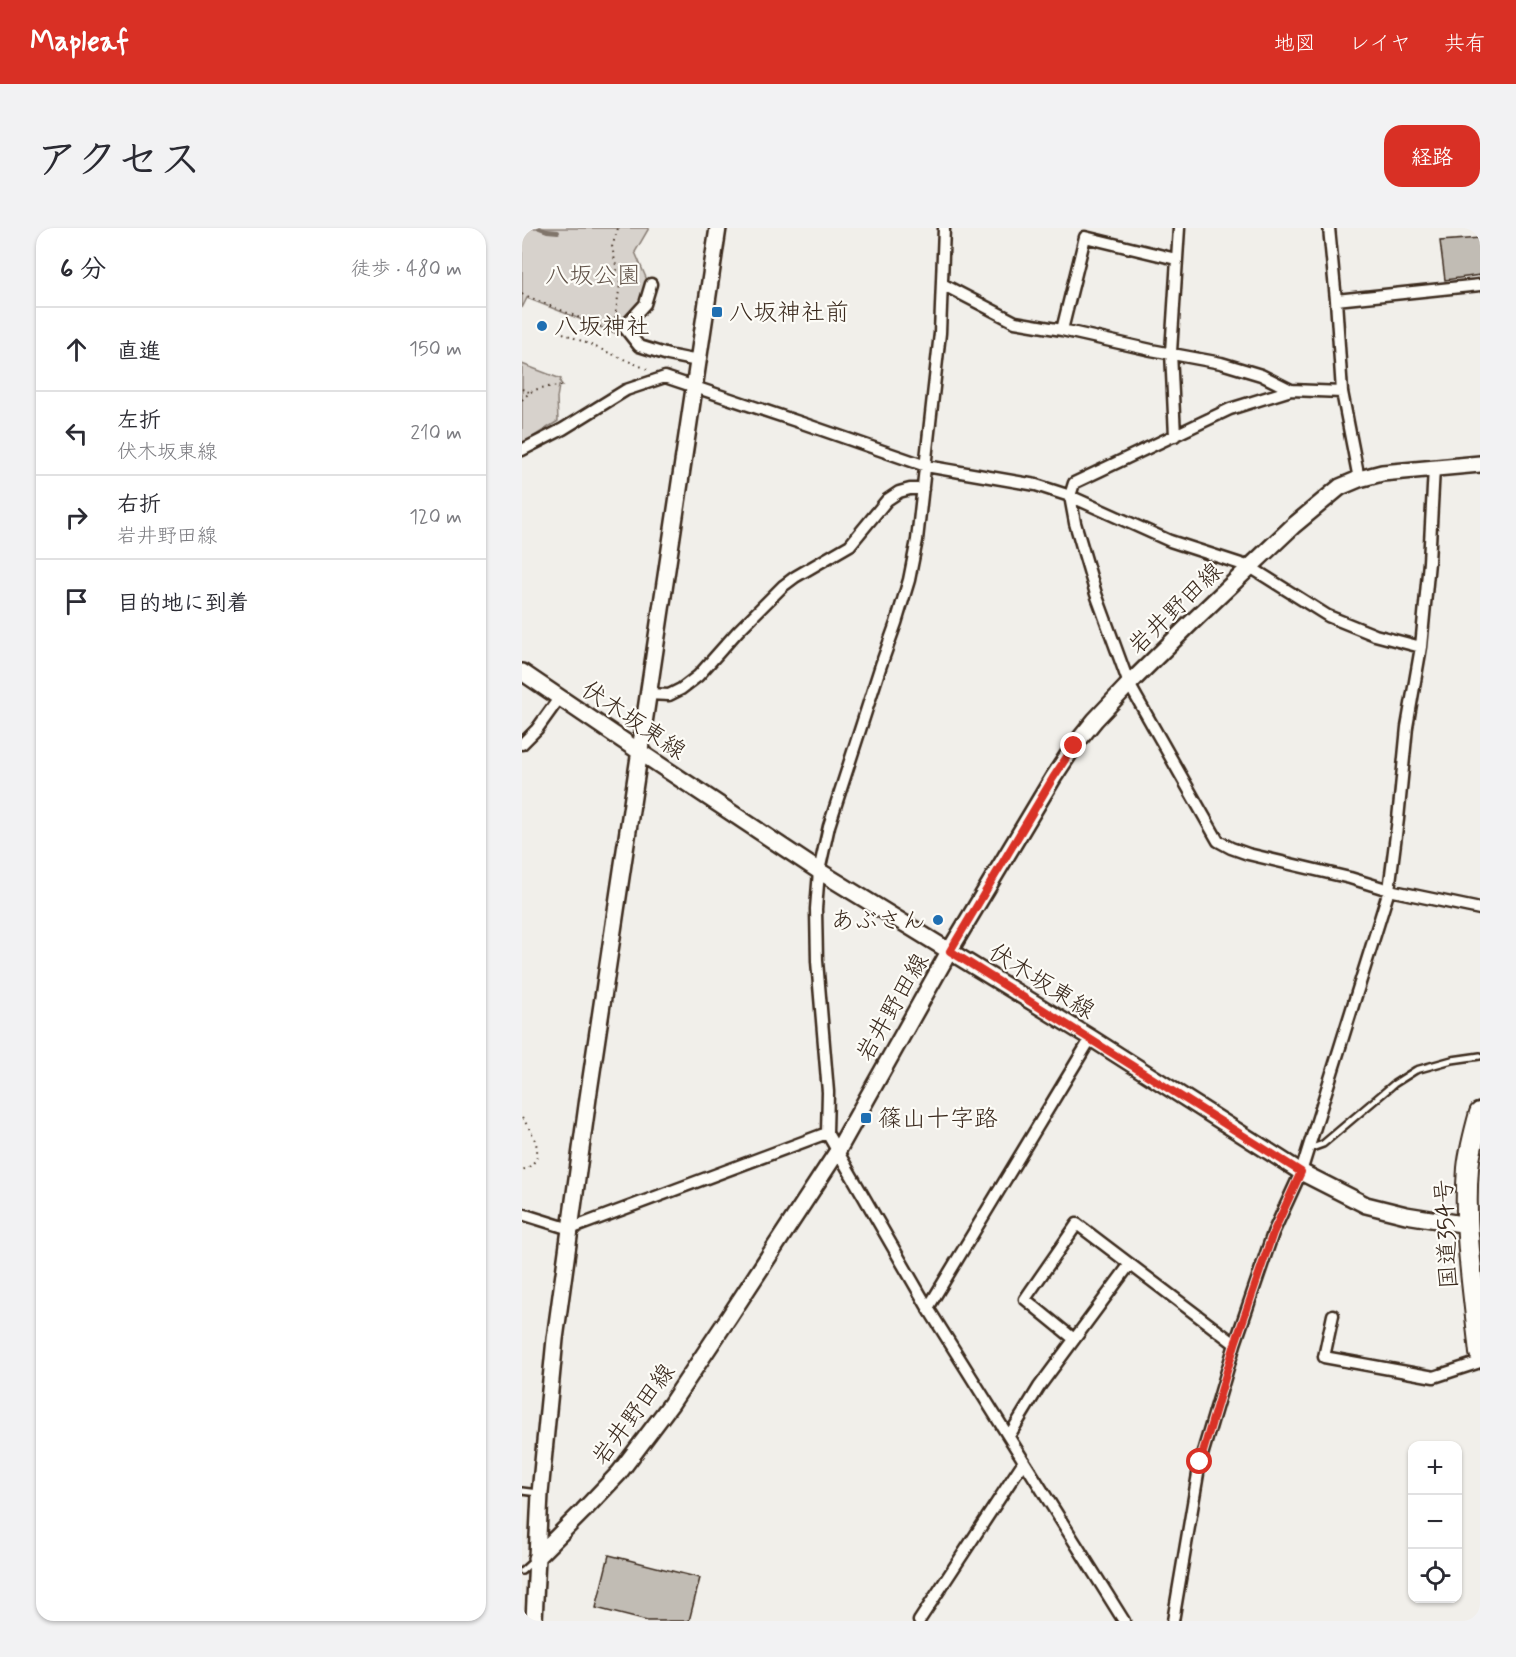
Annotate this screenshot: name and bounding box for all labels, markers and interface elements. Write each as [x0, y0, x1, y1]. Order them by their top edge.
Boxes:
text: Mapleaf [30, 24, 129, 61]
text: 地図 [1274, 30, 1316, 58]
text: レイヤ [1349, 30, 1411, 58]
text: 共有 [1444, 30, 1486, 58]
button: 経路 [1384, 125, 1480, 187]
text: アクセス [36, 134, 201, 189]
text: 6 分 [60, 253, 106, 287]
text: 徒歩 · 480 m [351, 256, 462, 283]
park label: 八坂公園 [545, 261, 641, 292]
place label: 八坂神社前 [729, 298, 849, 329]
marker: 八坂神社前 [710, 305, 724, 319]
place label: 八坂神社 [554, 312, 650, 343]
marker: 八坂神社 [535, 319, 549, 333]
icon: ahead [60, 333, 93, 366]
text: 150 m [409, 336, 462, 363]
text: 直進 [117, 338, 161, 366]
text: 左折 [117, 407, 161, 435]
icon: left [60, 417, 93, 450]
text: 210 m [410, 420, 462, 447]
text: 伏木坂東線 [117, 439, 217, 466]
text: 右折 [117, 491, 161, 519]
icon: right [60, 501, 93, 534]
text: 120 m [409, 504, 462, 531]
text: 岩井野田線 [117, 523, 217, 550]
street label: 岩井野田線 [1122, 556, 1230, 662]
icon: arrive [60, 585, 93, 618]
text: 目的地に到着 [117, 590, 249, 618]
street label: 伏木坂東線 [575, 675, 692, 768]
route end [1060, 732, 1086, 758]
place label: あぶさん [830, 906, 926, 937]
marker: あぶさん [931, 913, 945, 927]
street label: 伏木坂東線 [982, 937, 1100, 1027]
street label: 岩井野田線 [850, 948, 937, 1067]
place label: 篠山十字路 [878, 1104, 998, 1135]
marker: 篠山十字路 [859, 1111, 873, 1125]
street label: 国道354号 [1429, 1178, 1466, 1290]
street label: 岩井野田線 [586, 1358, 683, 1472]
map controls [1408, 1441, 1462, 1603]
button: + [1408, 1441, 1462, 1495]
route start [1186, 1448, 1212, 1474]
button: − [1408, 1495, 1462, 1549]
button: locate [1408, 1549, 1462, 1603]

